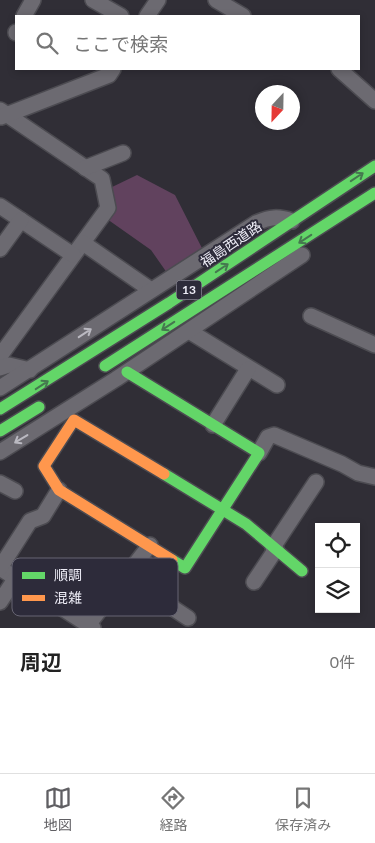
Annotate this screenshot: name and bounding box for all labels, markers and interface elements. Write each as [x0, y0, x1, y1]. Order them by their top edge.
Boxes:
search box [15, 15, 360, 70]
icon: search [33, 29, 61, 57]
text: ここで検索 [73, 32, 168, 55]
north arrow [255, 85, 300, 130]
one-way arrow [350, 172, 364, 182]
street label: 福島西道路 [197, 217, 264, 270]
one-way arrow [298, 234, 312, 244]
one-way arrow [215, 262, 229, 272]
road number: 13 [176, 280, 202, 300]
one-way arrow [161, 321, 175, 332]
one-way arrow [78, 328, 92, 338]
one-way arrow [35, 379, 49, 390]
one-way arrow [15, 434, 29, 444]
map controls [315, 523, 360, 613]
button: locate [315, 523, 360, 568]
legend [12, 558, 178, 616]
text: 順調 [54, 566, 82, 583]
button: layers [315, 568, 360, 613]
text: 混雑 [54, 589, 82, 606]
text: 周辺 [20, 649, 62, 674]
text: 0件 [330, 652, 355, 671]
tab: 地図 [44, 784, 72, 834]
tab: 経路 [159, 784, 187, 834]
tab: 保存済み [275, 784, 331, 834]

